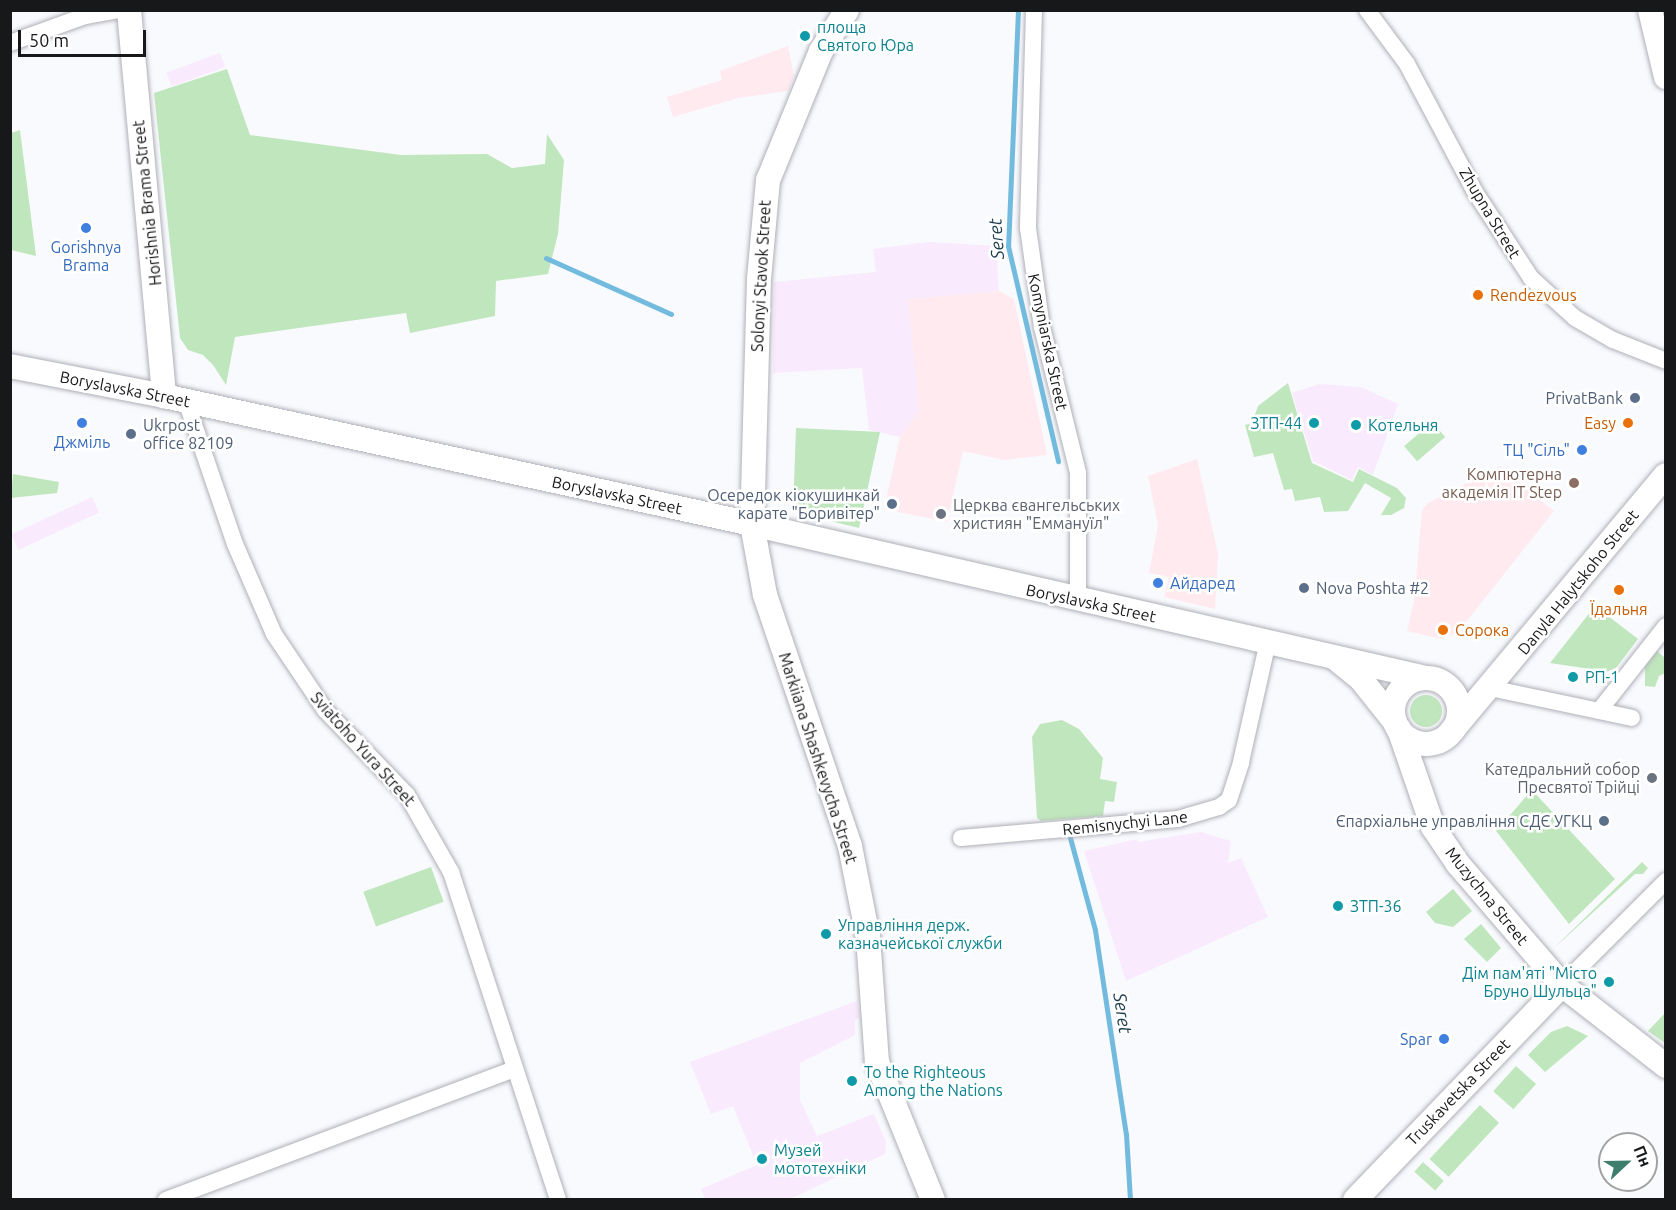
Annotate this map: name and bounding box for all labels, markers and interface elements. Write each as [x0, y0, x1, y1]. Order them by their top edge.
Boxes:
place label: площа Святого Юра [817, 17, 914, 55]
scale bar [21, 18, 148, 56]
marker: площа Святого Юра [798, 29, 812, 43]
text: 50 m [29, 30, 69, 50]
street label: Horishnia Brama Street [129, 119, 165, 287]
street label: Zhupna Street [1455, 164, 1525, 262]
street label: Solonyi Stavok Street [747, 200, 775, 352]
water label: Seret [984, 218, 1008, 260]
marker: Gorishnya Brama [79, 221, 93, 235]
place label: Gorishnya Brama [51, 237, 121, 275]
street label: Komyniarska Street [1024, 272, 1072, 412]
place label: Rendezvous [1490, 285, 1577, 305]
marker: Rendezvous [1471, 288, 1485, 302]
street label: Boryslavska Street [58, 367, 192, 411]
place label: PrivatBank [1546, 388, 1623, 408]
marker: PrivatBank [1628, 391, 1642, 405]
place label: ЗТП-44 [1250, 413, 1302, 433]
place label: Easy [1584, 413, 1616, 433]
place label: Ukrpost office 82109 [143, 415, 233, 453]
place label: Котельня [1368, 415, 1438, 435]
marker: Джміль [75, 416, 89, 430]
marker: ЗТП-44 [1307, 416, 1321, 430]
marker: Easy [1621, 416, 1635, 430]
marker: Котельня [1349, 418, 1363, 432]
marker: Ukrpost office 82109 [124, 427, 138, 441]
place label: Джміль [54, 432, 110, 452]
place label: ТЦ "Сіль" [1503, 440, 1570, 460]
marker: ТЦ "Сіль" [1575, 443, 1589, 457]
place label: Компютерна академія IT Step [1442, 464, 1562, 502]
street label: Boryslavska Street [550, 472, 684, 518]
marker: Компютерна академія IT Step [1567, 476, 1581, 490]
place label: Осередок кіокушинкай карате "Боривітер" [707, 485, 880, 523]
place label: Церква євангельських християн "Еммануїл" [953, 495, 1120, 533]
marker: Осередок кіокушинкай карате "Боривітер" [885, 497, 899, 511]
street label: Danyla Halytskoho Street [1514, 506, 1642, 658]
marker: Церква євангельських християн "Еммануїл" [934, 507, 948, 521]
place label: Айдаред [1170, 573, 1235, 593]
marker: Айдаред [1151, 576, 1165, 590]
place label: Nova Poshta #2 [1316, 578, 1429, 598]
street label: Boryslavska Street [1024, 580, 1158, 626]
marker: Nova Poshta #2 [1297, 581, 1311, 595]
marker: Їдальня [1612, 583, 1626, 597]
place label: Їдальня [1590, 599, 1648, 619]
place label: Сорока [1455, 620, 1509, 640]
marker: Сорока [1436, 623, 1450, 637]
street label: Markiiana Shashkevycha Street [775, 650, 861, 866]
place label: РП-1 [1585, 667, 1619, 687]
marker: РП-1 [1566, 670, 1580, 684]
street label: Sviatoho Yura Street [307, 688, 419, 810]
place label: Катедральний собор Пресвятої Трійці [1485, 759, 1640, 797]
marker: Катедральний собор Пресвятої Трійці [1645, 771, 1659, 785]
street label: Remisnychyi Lane [1061, 807, 1189, 839]
place label: Єпархіальне управління СДЄ УГКЦ [1336, 811, 1592, 831]
marker: Єпархіальне управління СДЄ УГКЦ [1597, 814, 1611, 828]
street label: Muzychna Street [1442, 843, 1532, 949]
place label: ЗТП-36 [1350, 896, 1402, 916]
marker: ЗТП-36 [1331, 899, 1345, 913]
place label: Управління держ. казначейської служби [838, 915, 1002, 953]
marker: Управління держ. казначейської служби [819, 927, 833, 941]
place label: Дім пам'яті "Місто Бруно Шульца" [1462, 963, 1597, 1001]
marker: Дім пам'яті "Місто Бруно Шульца" [1602, 975, 1616, 989]
water label: Seret [1109, 991, 1137, 1035]
place label: Spar [1400, 1029, 1432, 1049]
marker: Spar [1437, 1032, 1451, 1046]
street label: Truskavetska Street [1402, 1035, 1514, 1149]
place label: To the Righteous Among the Nations [864, 1062, 1003, 1100]
marker: To the Righteous Among the Nations [845, 1074, 859, 1088]
north arrow [1598, 1132, 1658, 1192]
place label: Музей мототехніки [774, 1140, 866, 1178]
text: Пн [1631, 1143, 1655, 1169]
marker: Музей мототехніки [755, 1152, 769, 1166]

